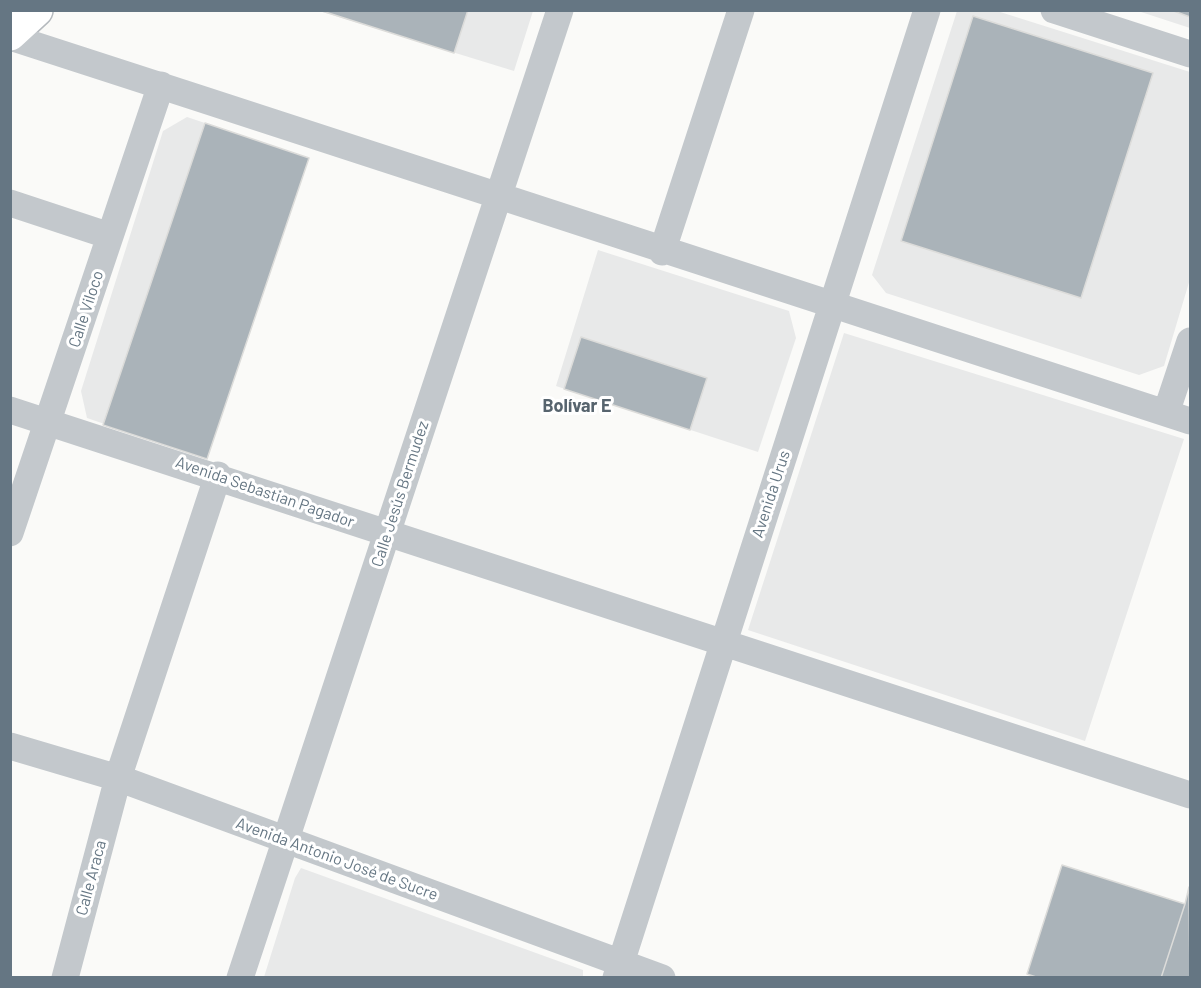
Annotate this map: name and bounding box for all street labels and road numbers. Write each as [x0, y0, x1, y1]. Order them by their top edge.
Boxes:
street label: Calle Viloco [65, 268, 107, 350]
street label: Calle Jesús Bermudez [367, 419, 433, 569]
street label: Avenida Urus [748, 448, 794, 540]
street label: Avenida Sebastian Pagador [173, 452, 357, 532]
street label: Avenida Antonio José de Sucre [233, 813, 441, 905]
street label: Calle Araca [72, 838, 110, 918]

